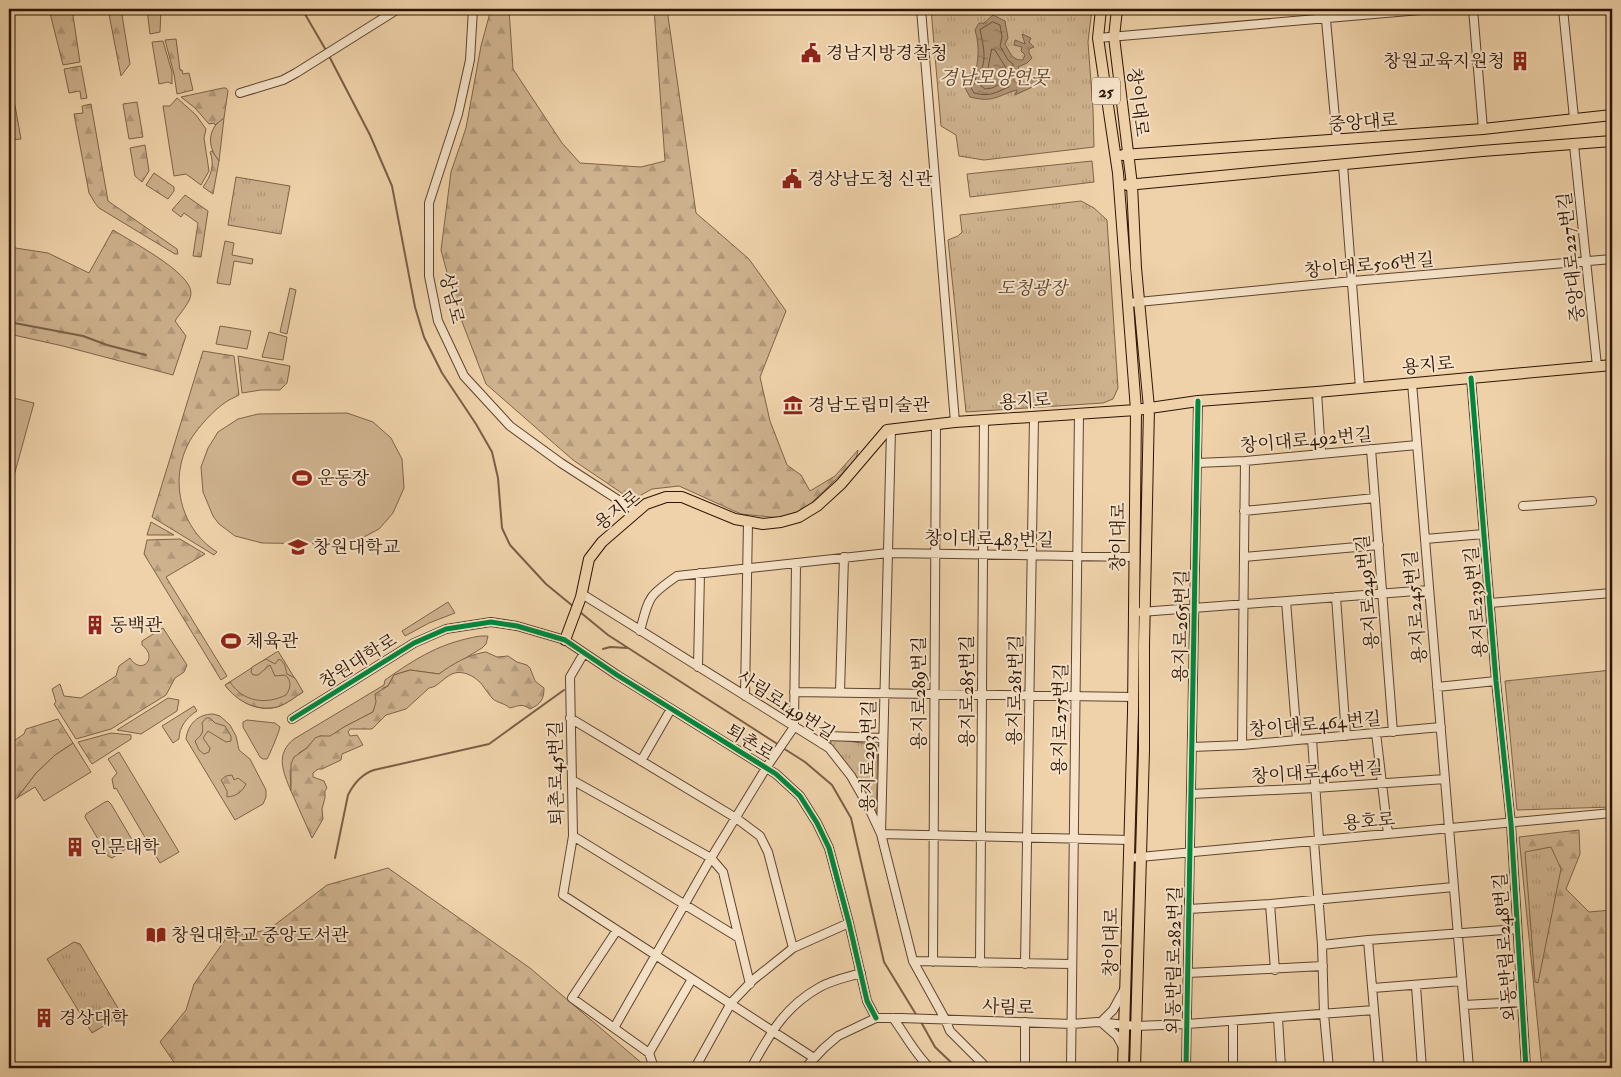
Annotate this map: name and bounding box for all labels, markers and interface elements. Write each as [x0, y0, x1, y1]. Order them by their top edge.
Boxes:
public building icon: 경남지방경찰청 [800, 42, 822, 64]
place label: 경남지방경찰청 [826, 42, 948, 65]
place label: 창원교육지원청 [1383, 50, 1505, 73]
building icon: 창원교육지원청 [1509, 50, 1531, 72]
water label: 경남모양연못 [939, 66, 1051, 90]
street label: 창이대로 [1122, 66, 1153, 138]
road number: 25 [1092, 78, 1120, 104]
street label: 중앙대로 [1328, 109, 1399, 136]
public building icon: 경상남도청 신관 [781, 168, 803, 190]
place label: 경상남도청 신관 [807, 168, 933, 191]
street label: 중앙대로227번길 [1553, 191, 1590, 323]
street label: 창이대로506번길 [1303, 248, 1435, 283]
street label: 상남로 [434, 270, 469, 326]
park label: 도청광장 [997, 277, 1069, 300]
street label: 용지로 [1401, 352, 1455, 379]
street label: 용지로 [998, 388, 1052, 415]
museum icon: 경남도립미술관 [782, 394, 804, 416]
place label: 경남도립미술관 [808, 394, 930, 417]
street label: 창이대로492번길 [1239, 423, 1373, 458]
sports icon: 운동장 [291, 467, 313, 489]
place label: 운동장 [317, 467, 370, 490]
street label: 용지로 [590, 485, 645, 536]
street label: 창이대로 [1106, 502, 1131, 572]
street label: 창이대로483번길 [924, 527, 1054, 552]
street label: 용지로249번길 [1351, 534, 1384, 650]
school or university icon: 창원대학교 [287, 536, 309, 558]
place label: 창원대학교 [313, 536, 401, 559]
street label: 용지로239번길 [1460, 545, 1493, 659]
street label: 용지로245번길 [1399, 549, 1432, 665]
street label: 용지로265번길 [1169, 569, 1194, 683]
building icon: 동백관 [84, 614, 106, 636]
place label: 동백관 [110, 614, 163, 637]
street label: 창원대학로 [315, 629, 401, 694]
sports icon: 체육관 [220, 630, 242, 652]
place label: 체육관 [246, 630, 299, 653]
street label: 용지로281번길 [1003, 634, 1028, 746]
street label: 용지로285번길 [956, 635, 979, 747]
street label: 용지로289번길 [908, 636, 931, 750]
street label: 용지로275번길 [1048, 663, 1073, 775]
street label: 사림로149번길 [732, 665, 839, 746]
street label: 용지로293번길 [856, 700, 881, 812]
street label: 창이대로464번길 [1248, 707, 1382, 742]
street label: 퇴촌로 [722, 719, 778, 766]
street label: 퇴촌로45번길 [544, 721, 569, 825]
street label: 창이대로460번길 [1250, 756, 1384, 789]
street label: 용호로 [1342, 808, 1396, 835]
building icon: 인문대학 [64, 836, 86, 858]
place label: 인문대학 [90, 836, 160, 859]
street label: 외동반림로248번길 [1489, 872, 1522, 1022]
street label: 외동반림로282번길 [1162, 886, 1187, 1034]
street label: 창이대로 [1099, 907, 1124, 977]
library icon: 창원대학교 중앙도서관 [145, 924, 167, 946]
place label: 창원대학교 중앙도서관 [171, 924, 349, 947]
street label: 사림로 [982, 995, 1034, 1020]
building icon: 경상대학 [33, 1007, 55, 1029]
place label: 경상대학 [59, 1007, 129, 1030]

